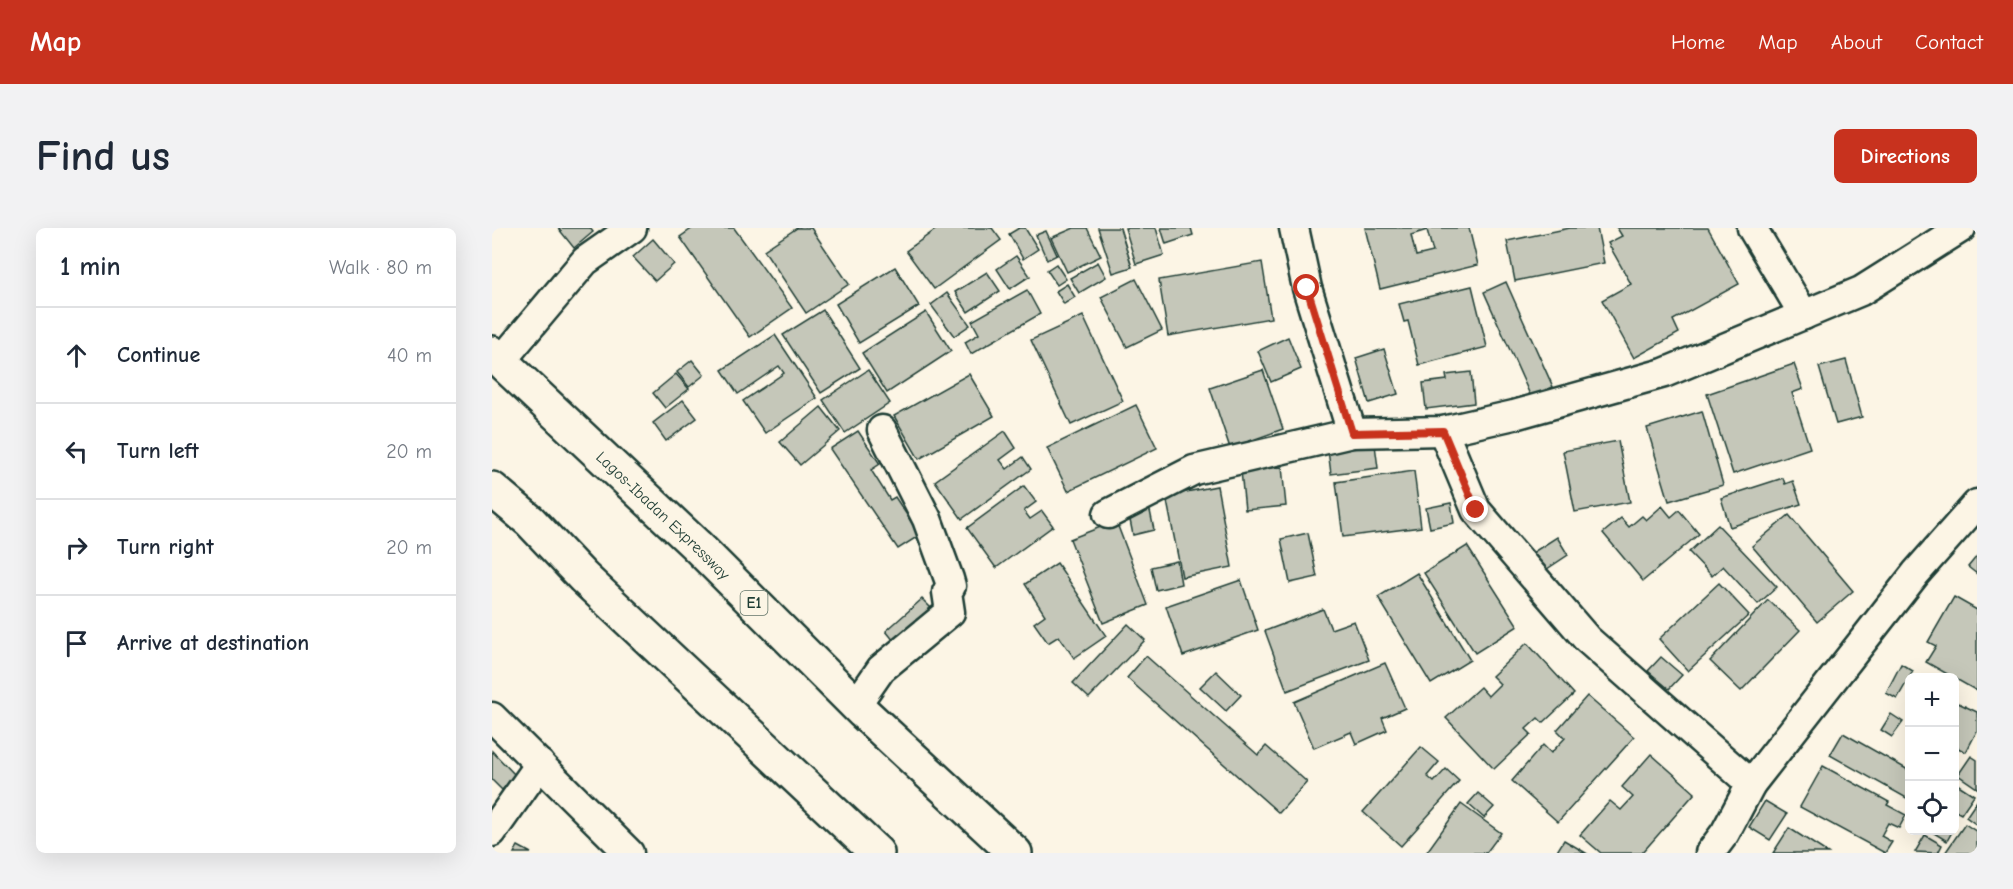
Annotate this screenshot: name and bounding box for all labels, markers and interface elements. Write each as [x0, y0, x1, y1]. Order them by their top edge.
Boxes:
text: Map [30, 26, 81, 58]
text: Home [1671, 30, 1725, 54]
text: Map [1758, 30, 1798, 54]
text: About [1831, 30, 1882, 54]
text: Contact [1915, 30, 1983, 54]
button: Directions [1834, 129, 1977, 183]
text: Find us [36, 132, 170, 181]
text: 1 min [60, 252, 121, 282]
text: Walk · 80 m [329, 256, 432, 279]
route start [1293, 274, 1319, 300]
icon: ahead [60, 339, 93, 372]
text: Continue [117, 342, 200, 368]
text: 40 m [387, 344, 432, 367]
icon: left [60, 435, 93, 468]
text: Turn left [117, 438, 199, 464]
text: 20 m [386, 440, 432, 463]
street label: Lagos-Ibadan Expressway [592, 448, 734, 584]
route end [1462, 496, 1488, 522]
icon: right [60, 531, 93, 564]
text: Turn right [117, 534, 214, 560]
text: 20 m [386, 536, 432, 559]
road number: E1 [740, 591, 768, 615]
icon: arrive [60, 627, 93, 660]
text: Arrive at destination [117, 630, 309, 656]
map controls [1905, 673, 1959, 835]
button: + [1905, 673, 1959, 727]
button: − [1905, 727, 1959, 781]
button: locate [1905, 781, 1959, 835]

